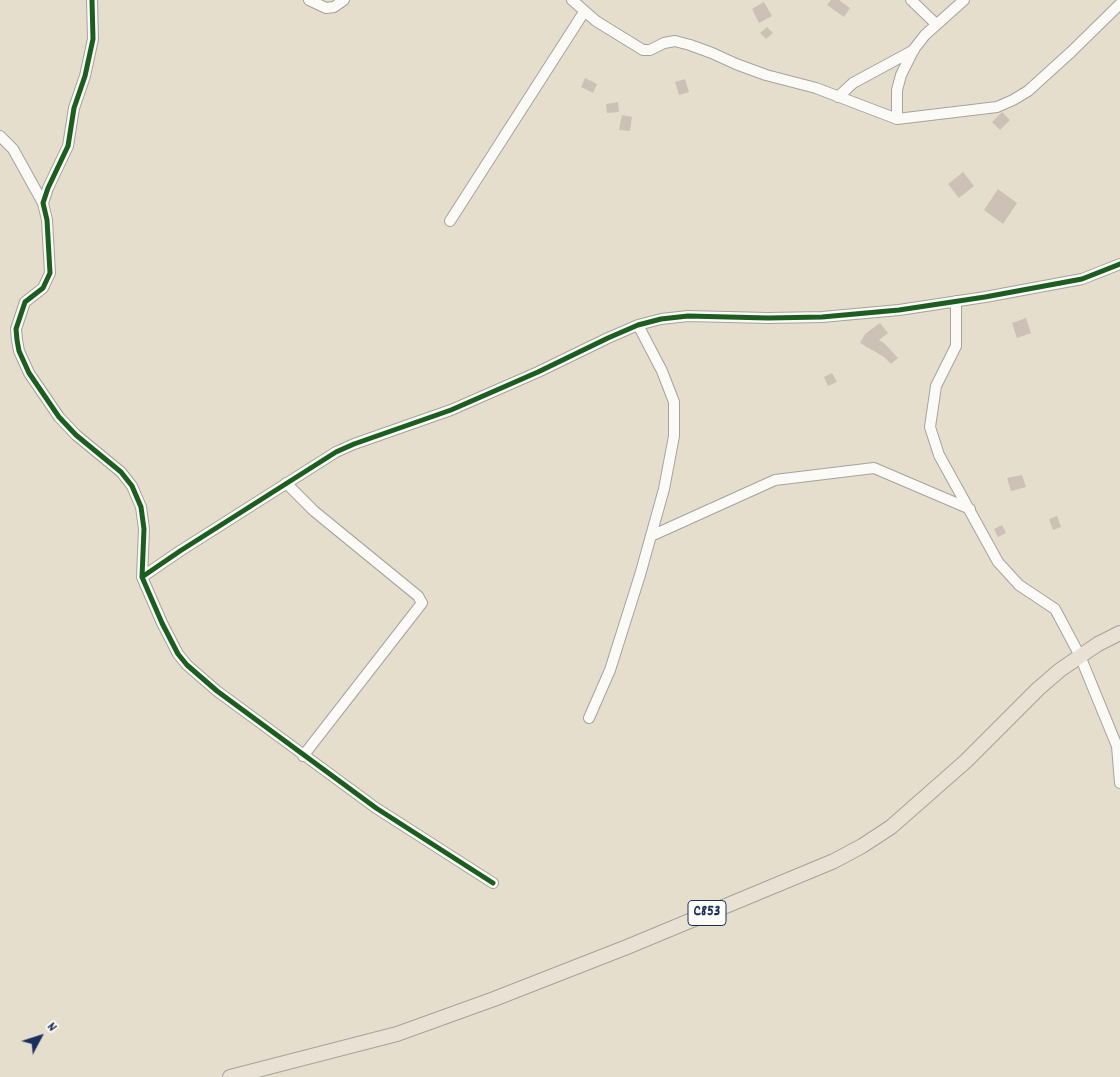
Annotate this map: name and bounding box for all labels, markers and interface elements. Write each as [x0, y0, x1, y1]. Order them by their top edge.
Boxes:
road number: C853 [688, 900, 726, 926]
north arrow [15, 1012, 65, 1062]
text: N [42, 1018, 61, 1036]

